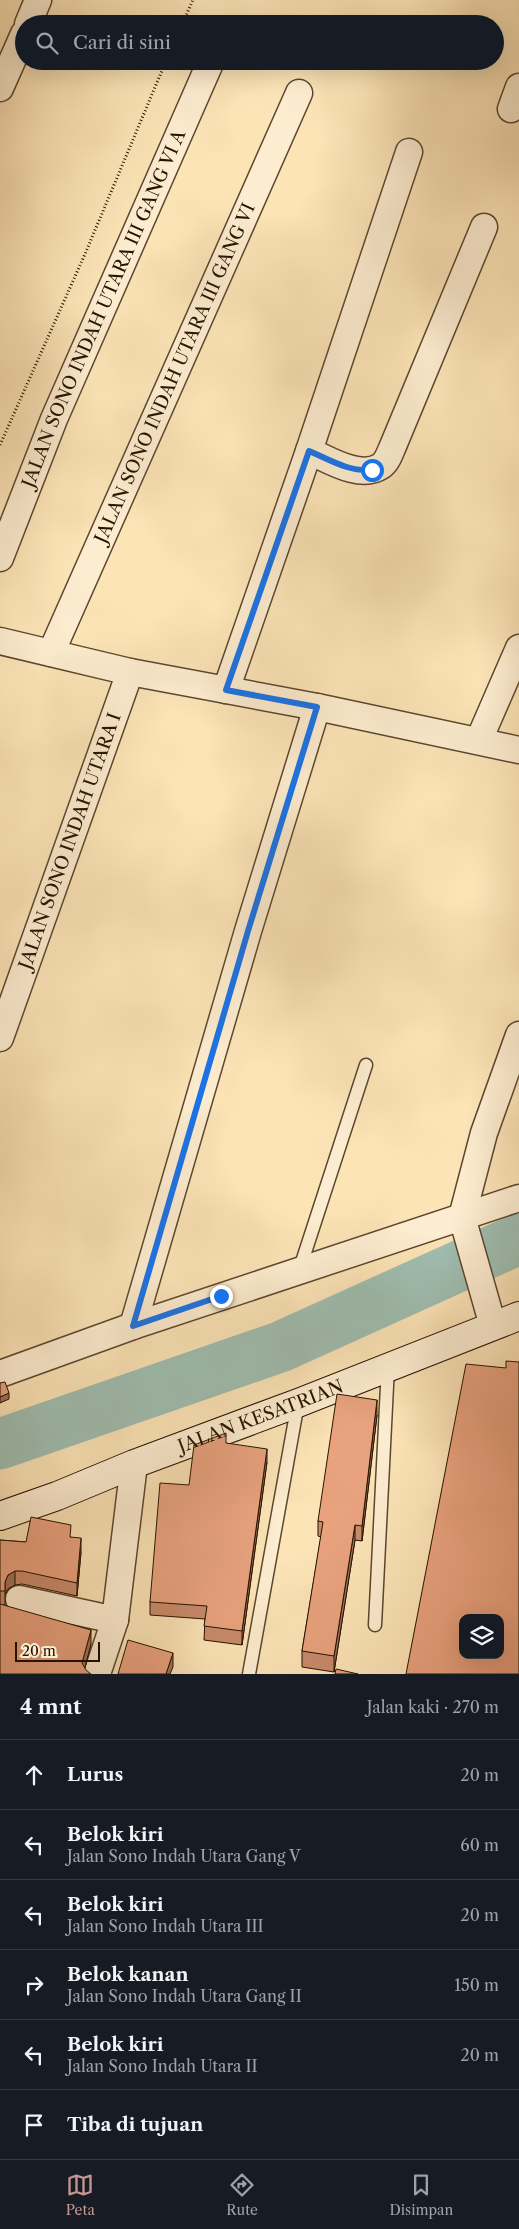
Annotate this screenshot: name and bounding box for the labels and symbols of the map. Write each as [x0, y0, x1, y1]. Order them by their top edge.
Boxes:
street label: JALAN SONO INDAH UTARA III GANG VI A [18, 126, 190, 492]
street label: JALAN SONO INDAH UTARA III GANG VI [90, 199, 260, 547]
route start [361, 459, 384, 482]
street label: JALAN SONO INDAH UTARA I [13, 710, 126, 975]
route end [210, 1285, 233, 1308]
street label: JALAN KESATRIAN [172, 1375, 347, 1459]
scale bar [15, 1639, 100, 1662]

